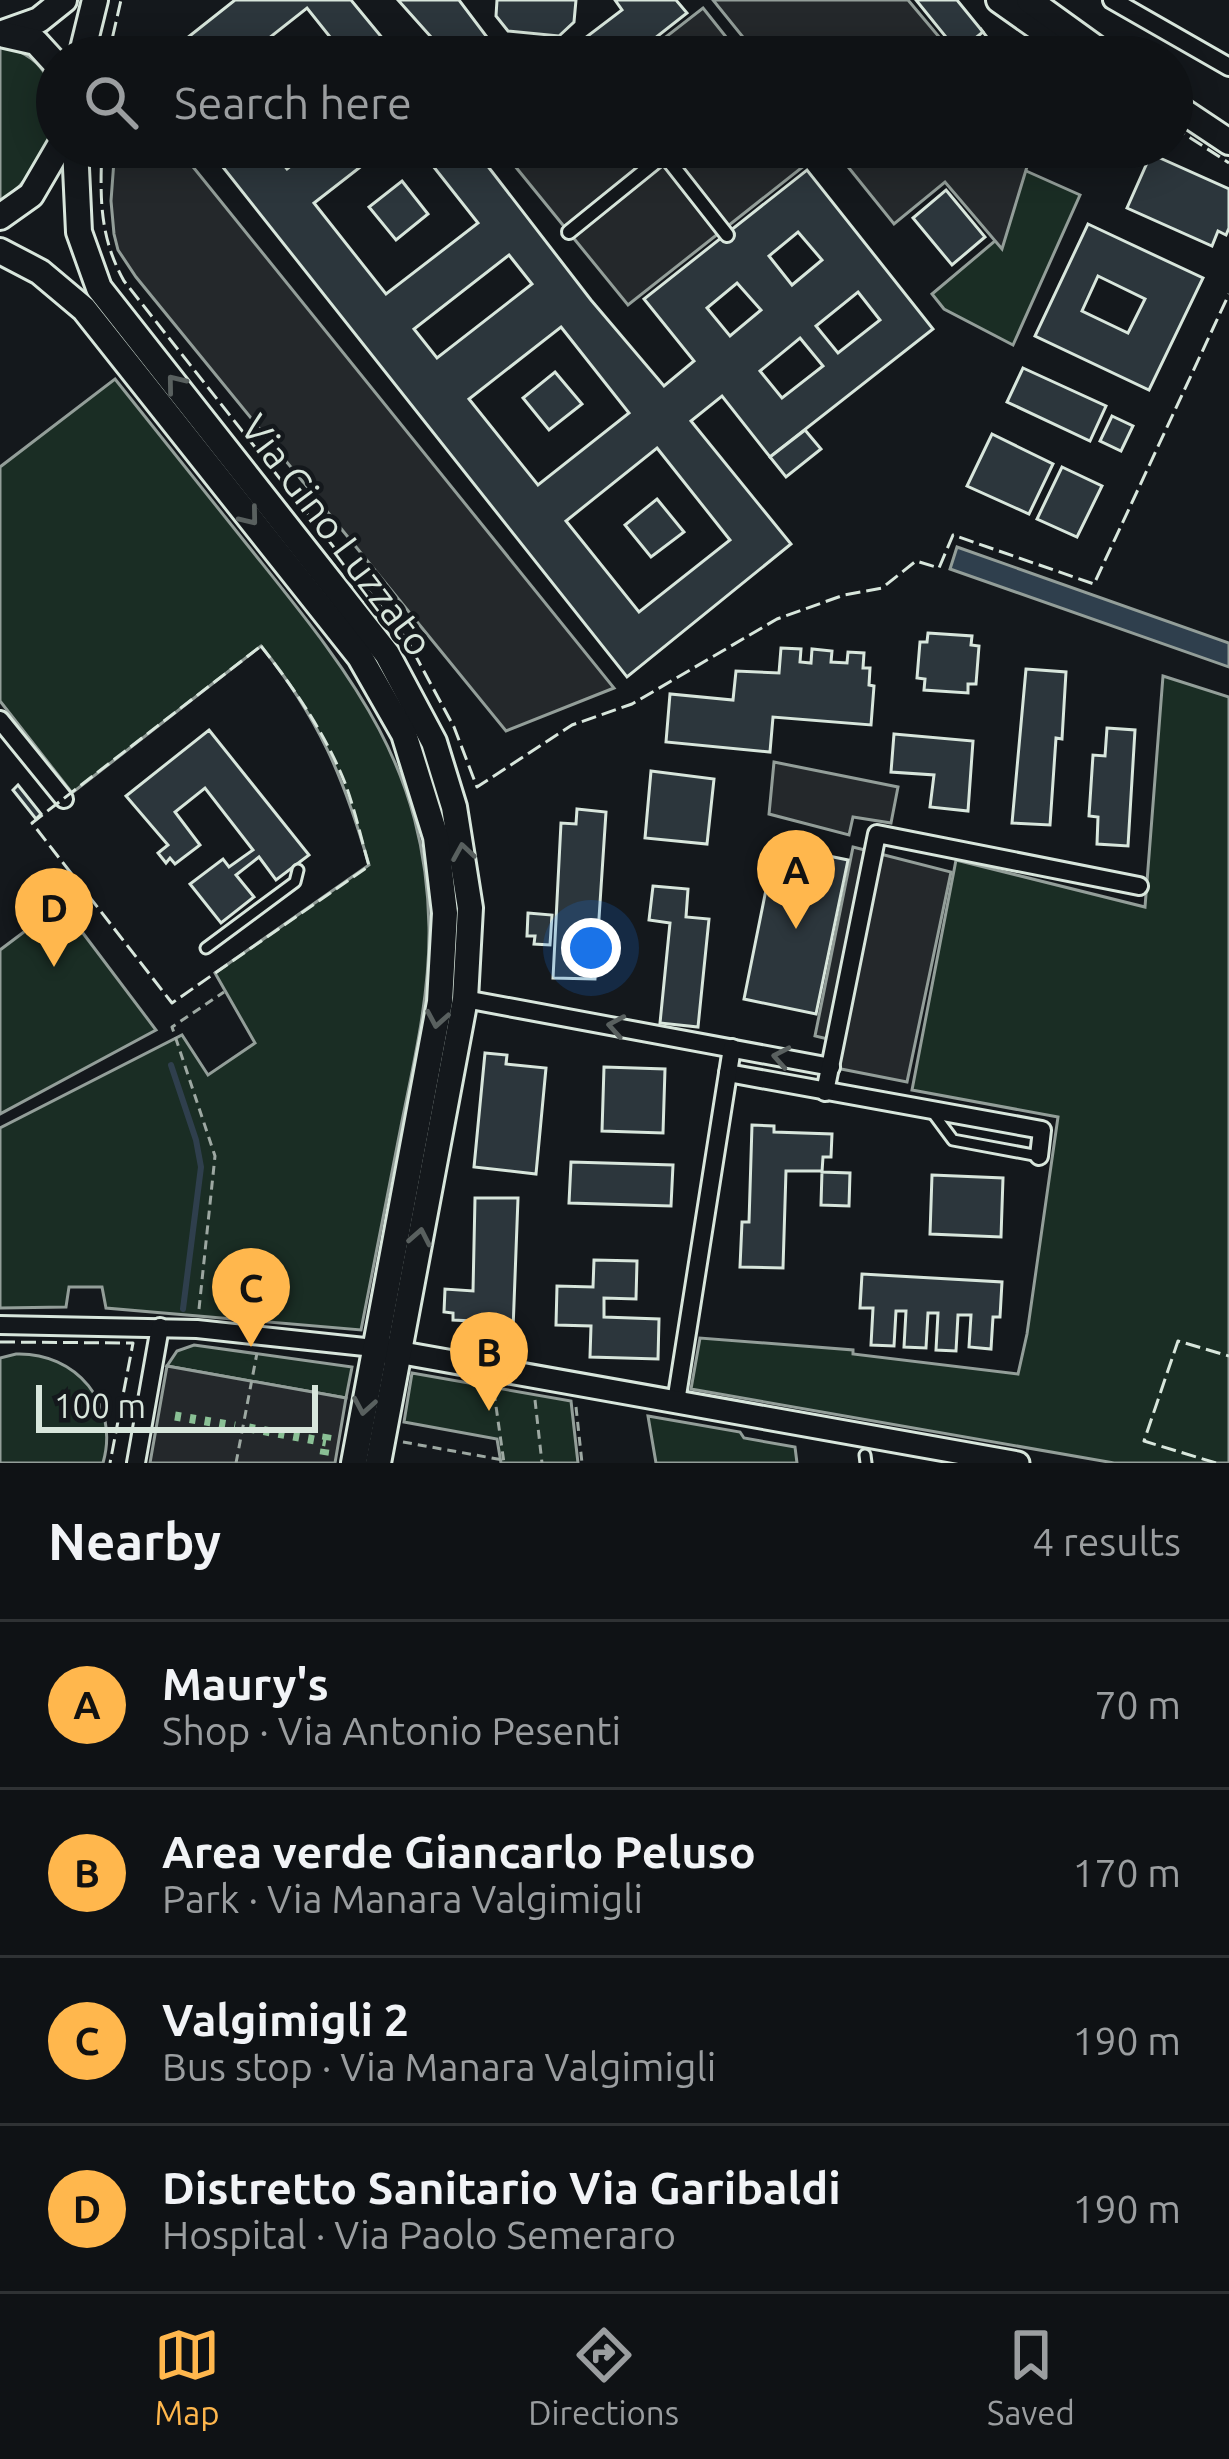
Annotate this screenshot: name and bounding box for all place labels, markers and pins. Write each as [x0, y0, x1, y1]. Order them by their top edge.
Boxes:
pin: A [757, 830, 835, 929]
pin: D [15, 868, 93, 967]
pin: C [212, 1248, 290, 1347]
pin: B [450, 1312, 528, 1411]

